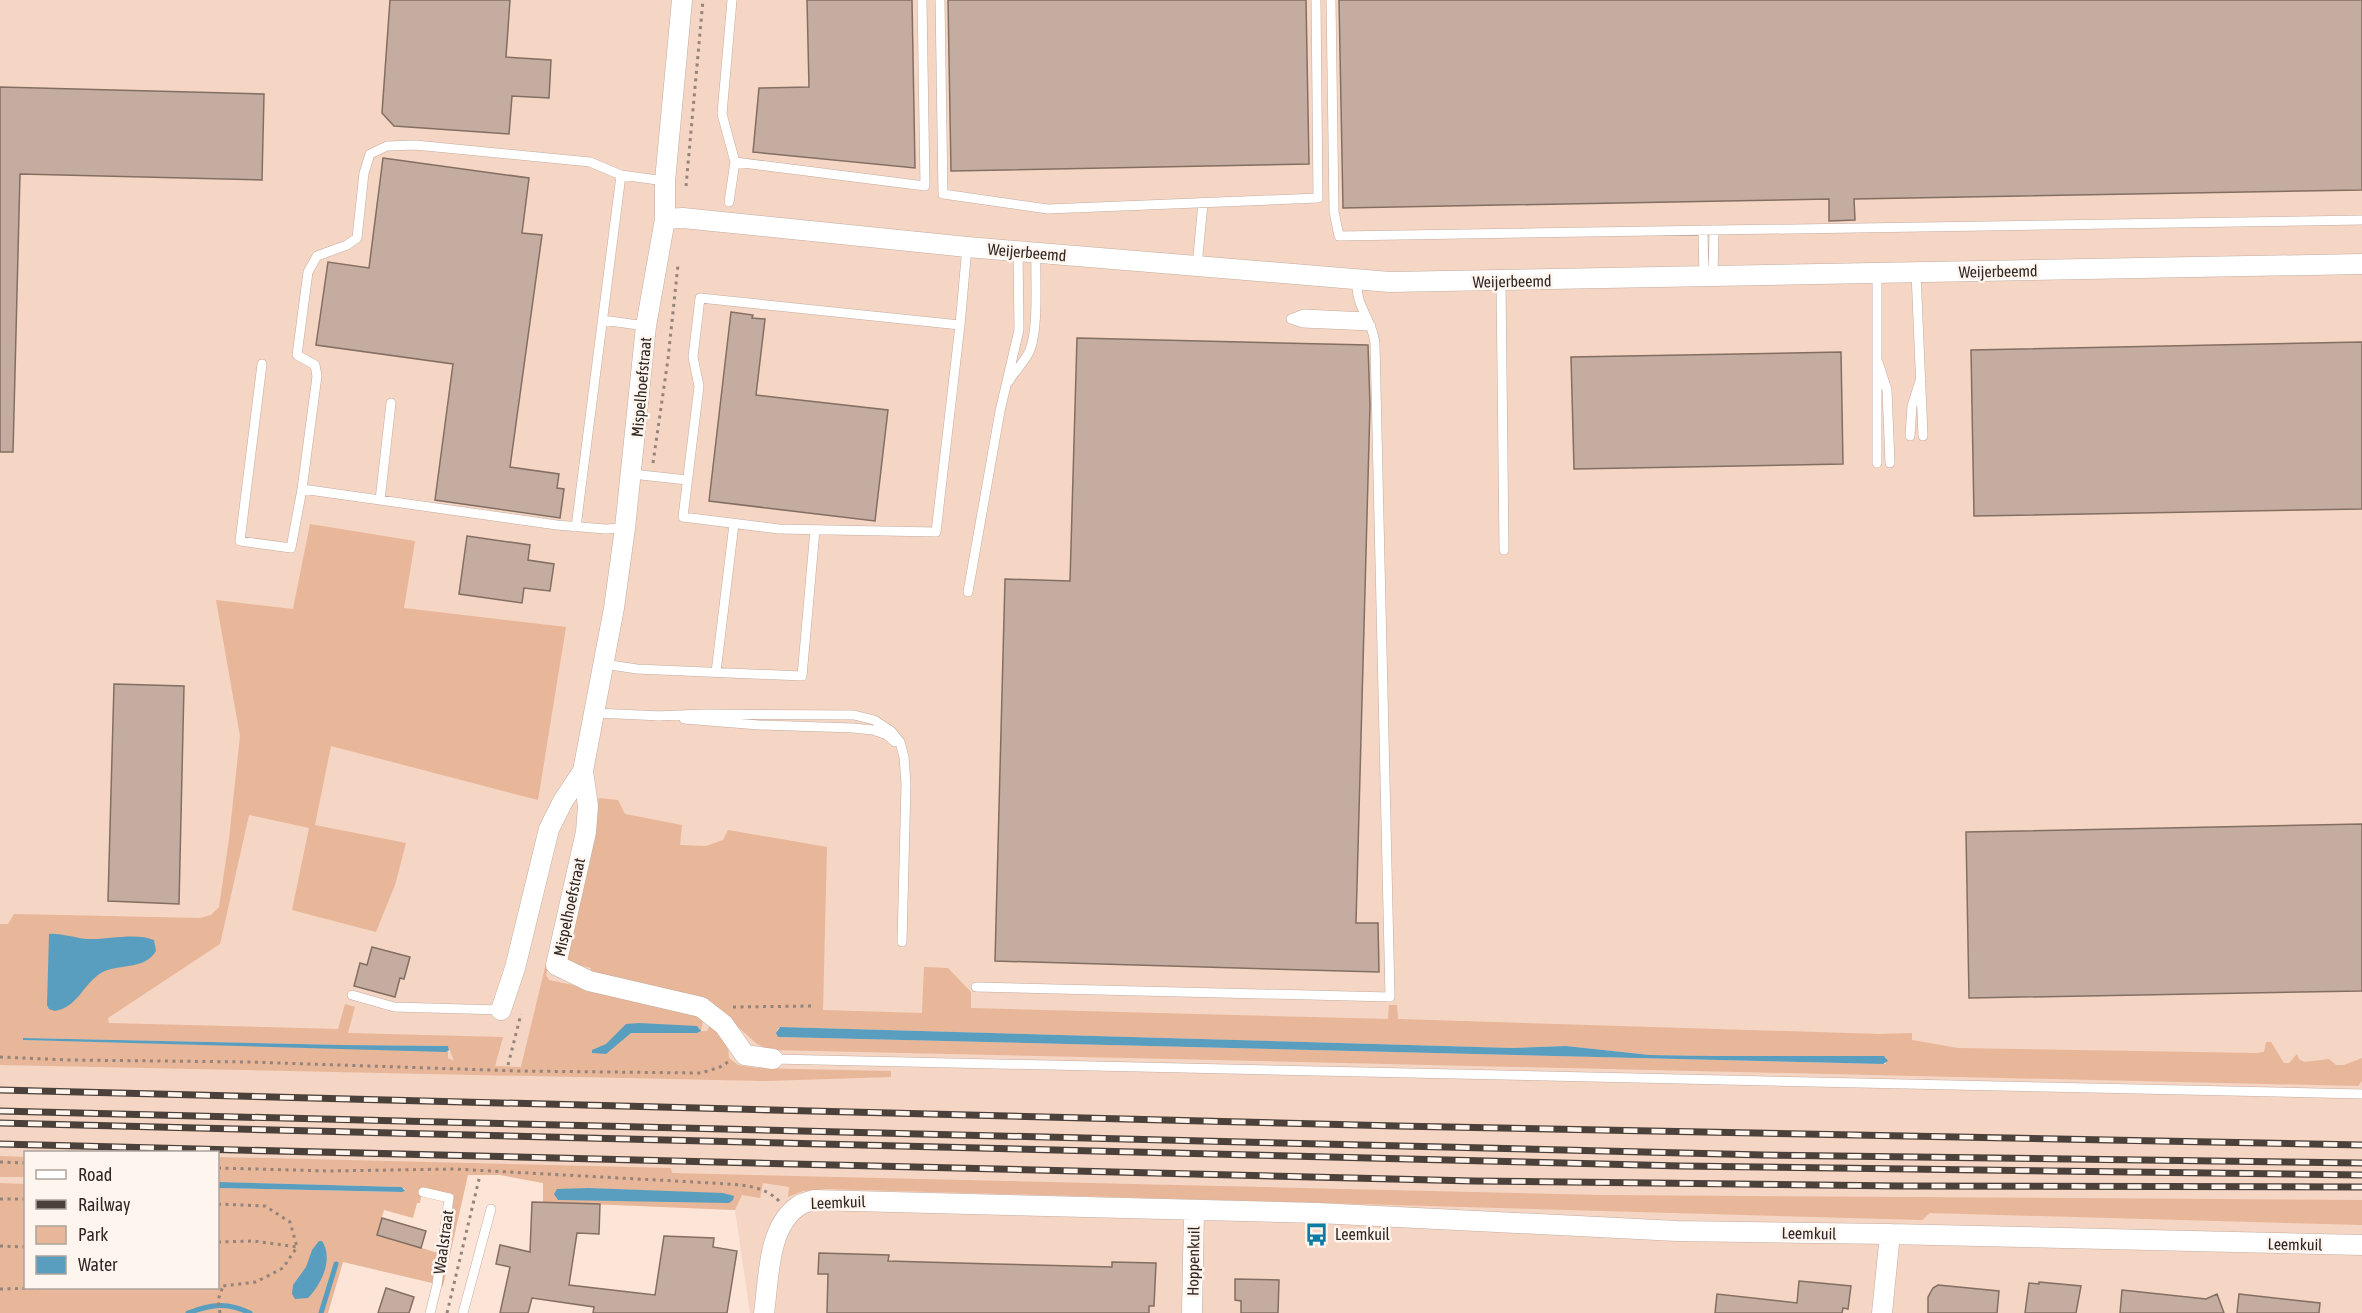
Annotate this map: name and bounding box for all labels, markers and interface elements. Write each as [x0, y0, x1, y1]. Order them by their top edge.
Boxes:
street label: Weijerbeemd [987, 240, 1067, 265]
street label: Weijerbeemd [1958, 261, 2038, 282]
street label: Weijerbeemd [1472, 271, 1552, 292]
street label: Mispelhoefstraat [628, 336, 655, 438]
street label: Mispelhoefstraat [550, 856, 589, 958]
legend [24, 1151, 219, 1289]
text: Road [78, 1164, 112, 1185]
street label: Leemkuil [810, 1192, 866, 1212]
text: Railway [78, 1194, 130, 1215]
street label: Waalstraat [430, 1208, 456, 1275]
bus stop icon: Leemkuil [1304, 1221, 1330, 1247]
text: Park [78, 1224, 108, 1245]
street label: Leemkuil [1781, 1224, 1837, 1242]
street label: Hoppenkuil [1183, 1225, 1204, 1296]
place label: Leemkuil [1335, 1225, 1391, 1243]
street label: Leemkuil [2267, 1235, 2323, 1253]
text: Water [78, 1254, 118, 1275]

